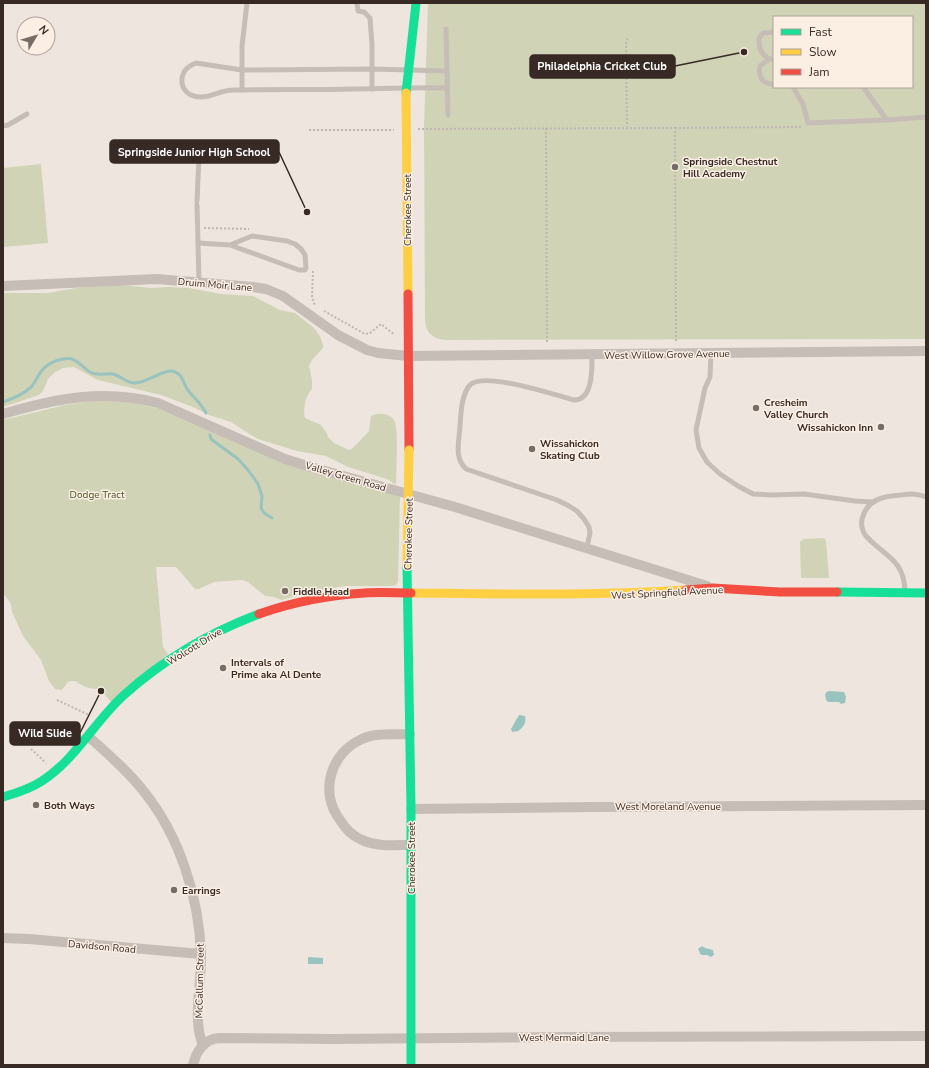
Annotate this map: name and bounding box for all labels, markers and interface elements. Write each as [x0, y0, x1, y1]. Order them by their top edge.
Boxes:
north arrow [16, 16, 56, 56]
legend [773, 16, 913, 88]
text: N [35, 22, 52, 38]
text: Fast [809, 24, 832, 40]
text: Slow [809, 44, 837, 60]
callout: Philadelphia Cricket Club [530, 55, 675, 78]
text: Philadelphia Cricket Club [537, 59, 667, 74]
text: Jam [808, 64, 830, 80]
callout: Springside Junior High School [110, 140, 279, 163]
text: Springside Junior High School [118, 145, 271, 160]
place label: Springside Chestnut Hill Academy [683, 155, 778, 181]
marker: Springside Chestnut Hill Academy [670, 162, 680, 172]
street label: Cherokee Street [401, 173, 415, 246]
street label: Druim Moir Lane [177, 275, 253, 295]
street label: West Willow Grove Avenue [604, 347, 730, 363]
place label: Cresheim Valley Church [763, 396, 829, 422]
marker: Cresheim Valley Church [751, 403, 761, 413]
place label: Wissahickon Inn [797, 421, 873, 435]
marker: Wissahickon Inn [876, 422, 886, 432]
place label: Wissahickon Skating Club [540, 437, 600, 463]
marker: Wissahickon Skating Club [527, 444, 537, 454]
street label: Valley Green Road [303, 458, 388, 495]
park label: Dodge Tract [70, 488, 125, 502]
street label: Cherokee Street [401, 497, 417, 570]
street label: West Springfield Avenue [611, 583, 723, 603]
place label: Fiddle Head [293, 585, 349, 599]
marker: Fiddle Head [280, 586, 290, 596]
street label: Wolcott Drive [164, 625, 225, 669]
place label: Intervals of Prime aka Al Dente [231, 656, 322, 682]
marker: Intervals of Prime aka Al Dente [218, 663, 228, 673]
callout: Wild Slide [10, 722, 80, 745]
text: Wild Slide [18, 726, 72, 741]
place label: Both Ways [44, 799, 95, 813]
marker: Both Ways [31, 800, 41, 810]
street label: West Moreland Avenue [615, 800, 721, 814]
street label: Cherokee Street [405, 821, 419, 894]
place label: Earrings [182, 884, 221, 898]
marker: Earrings [169, 885, 179, 895]
street label: Davidson Road [68, 937, 136, 957]
street label: McCallum Street [192, 943, 208, 1019]
street label: West Mermaid Lane [519, 1031, 609, 1045]

